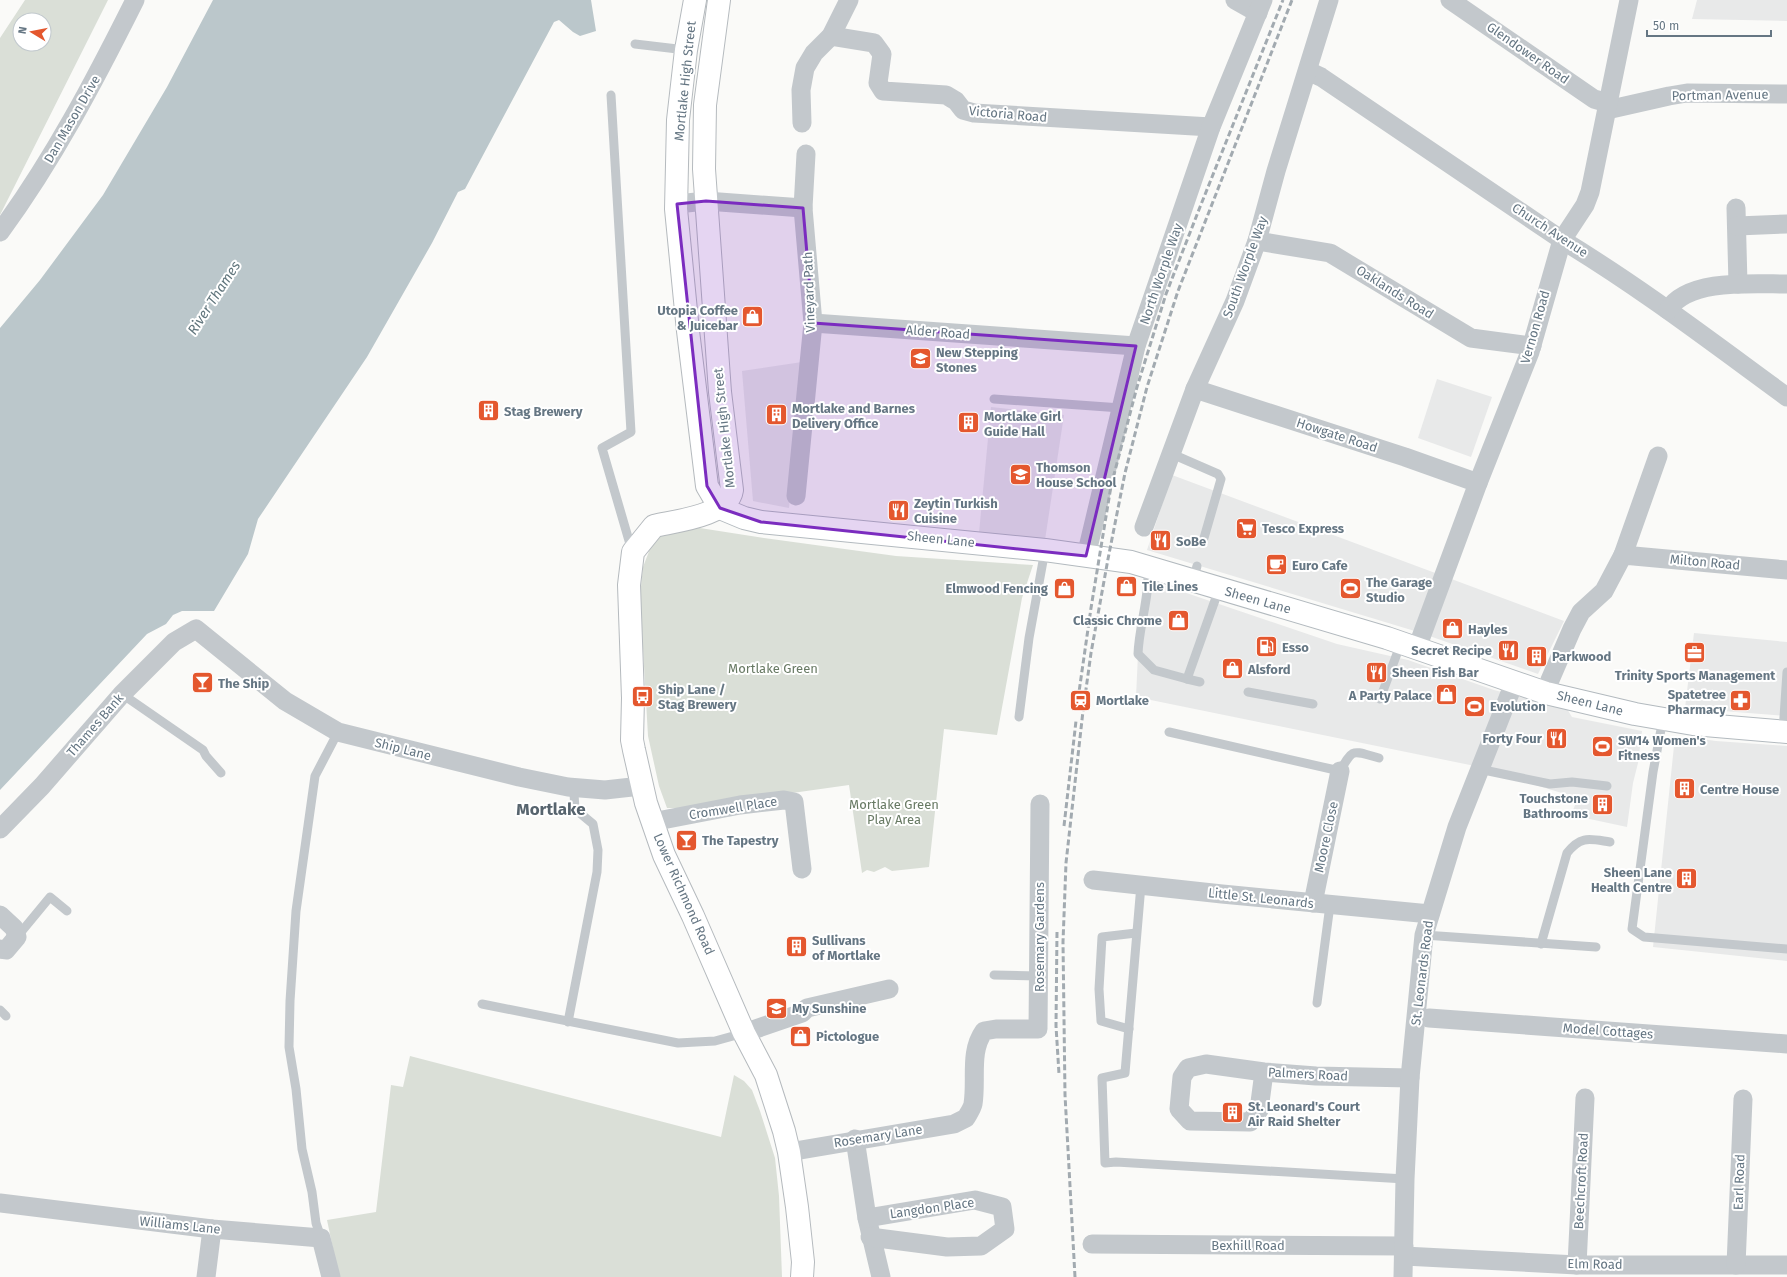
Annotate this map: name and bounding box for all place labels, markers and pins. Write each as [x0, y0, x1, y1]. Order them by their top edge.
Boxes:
place label: Utopia Coffee & Juicebar [657, 303, 739, 333]
shop icon: Utopia Coffee & Juicebar [740, 304, 766, 330]
place label: New Stepping Stones [936, 345, 1019, 375]
school or university icon: New Stepping Stones [908, 346, 934, 372]
building icon: Stag Brewery [475, 398, 501, 424]
place label: Mortlake and Barnes Delivery Office [792, 401, 916, 431]
building icon: Mortlake and Barnes Delivery Office [764, 402, 790, 428]
place label: Stag Brewery [504, 404, 583, 419]
place label: Mortlake Girl Guide Hall [984, 409, 1061, 439]
building icon: Mortlake Girl Guide Hall [956, 410, 982, 436]
place label: Thomson House School [1036, 460, 1117, 490]
school or university icon: Thomson House School [1007, 461, 1033, 487]
place label: Zeytin Turkish Cuisine [914, 496, 998, 526]
restaurant icon: Zeytin Turkish Cuisine [885, 497, 911, 523]
supermarket icon: Tesco Express [1234, 515, 1260, 541]
place label: Tesco Express [1262, 521, 1345, 536]
restaurant icon: SoBe [1147, 528, 1173, 554]
place label: SoBe [1176, 534, 1206, 549]
cafe icon: Euro Cafe [1264, 552, 1290, 578]
place label: Euro Cafe [1292, 558, 1348, 573]
shop icon: Tile Lines [1114, 573, 1140, 599]
shop icon: Elmwood Fencing [1051, 575, 1077, 601]
place label: The Garage Studio [1366, 575, 1432, 605]
sports icon: The Garage Studio [1338, 576, 1364, 602]
place label: Tile Lines [1142, 579, 1199, 594]
place label: Elmwood Fencing [946, 581, 1049, 596]
shop icon: Classic Chrome [1165, 607, 1191, 633]
place label: Classic Chrome [1073, 613, 1162, 628]
shop icon: Hayles [1439, 616, 1465, 642]
place label: Hayles [1468, 622, 1508, 637]
fuel station icon: Esso [1254, 634, 1280, 660]
restaurant icon: Secret Recipe [1495, 637, 1521, 663]
place label: Esso [1282, 640, 1309, 655]
office icon: Trinity Sports Management [1682, 640, 1708, 666]
place label: Secret Recipe [1411, 643, 1492, 658]
building icon: Parkwood [1523, 643, 1549, 669]
place label: Parkwood [1552, 649, 1611, 664]
shop icon: Alsford [1219, 656, 1245, 682]
restaurant icon: Sheen Fish Bar [1364, 659, 1390, 685]
place label: Alsford [1247, 662, 1291, 677]
place label: Sheen Fish Bar [1392, 665, 1479, 680]
place label: Trinity Sports Management [1615, 668, 1776, 683]
bar icon: The Ship [189, 670, 215, 696]
place label: The Ship [218, 676, 269, 691]
place label: Ship Lane / Stag Brewery [658, 682, 737, 712]
shop icon: A Party Palace [1434, 682, 1460, 708]
bus stop icon: Ship Lane / Stag Brewery [630, 683, 656, 709]
station icon: Mortlake [1068, 687, 1094, 713]
place label: Spatetree Pharmacy [1668, 687, 1726, 717]
place label: A Party Palace [1348, 688, 1432, 703]
pharmacy icon: Spatetree Pharmacy [1728, 688, 1754, 714]
place label: Mortlake [1096, 693, 1149, 708]
sports icon: Evolution [1462, 693, 1488, 719]
place label: Evolution [1490, 699, 1546, 714]
restaurant icon: Forty Four [1544, 725, 1570, 751]
place label: Forty Four [1482, 731, 1543, 746]
place label: SW14 Women's Fitness [1618, 733, 1706, 763]
sports icon: SW14 Women's Fitness [1590, 734, 1616, 760]
building icon: Centre House [1672, 776, 1698, 802]
place label: Centre House [1700, 782, 1779, 797]
place label: Touchstone Bathrooms [1520, 791, 1589, 821]
building icon: Touchstone Bathrooms [1590, 792, 1616, 818]
bar icon: The Tapestry [674, 827, 700, 853]
place label: The Tapestry [702, 833, 779, 848]
place label: Sheen Lane Health Centre [1591, 865, 1672, 895]
building icon: Sheen Lane Health Centre [1674, 866, 1700, 892]
place label: Sullivans of Mortlake [812, 933, 880, 963]
building icon: Sullivans of Mortlake [784, 934, 810, 960]
school or university icon: My Sunshine [763, 995, 789, 1021]
place label: My Sunshine [792, 1001, 867, 1016]
shop icon: Pictologue [787, 1023, 813, 1049]
place label: Pictologue [816, 1029, 879, 1044]
place label: St. Leonard's Court Air Raid Shelter [1247, 1099, 1361, 1129]
building icon: St. Leonard's Court Air Raid Shelter [1219, 1100, 1245, 1126]

